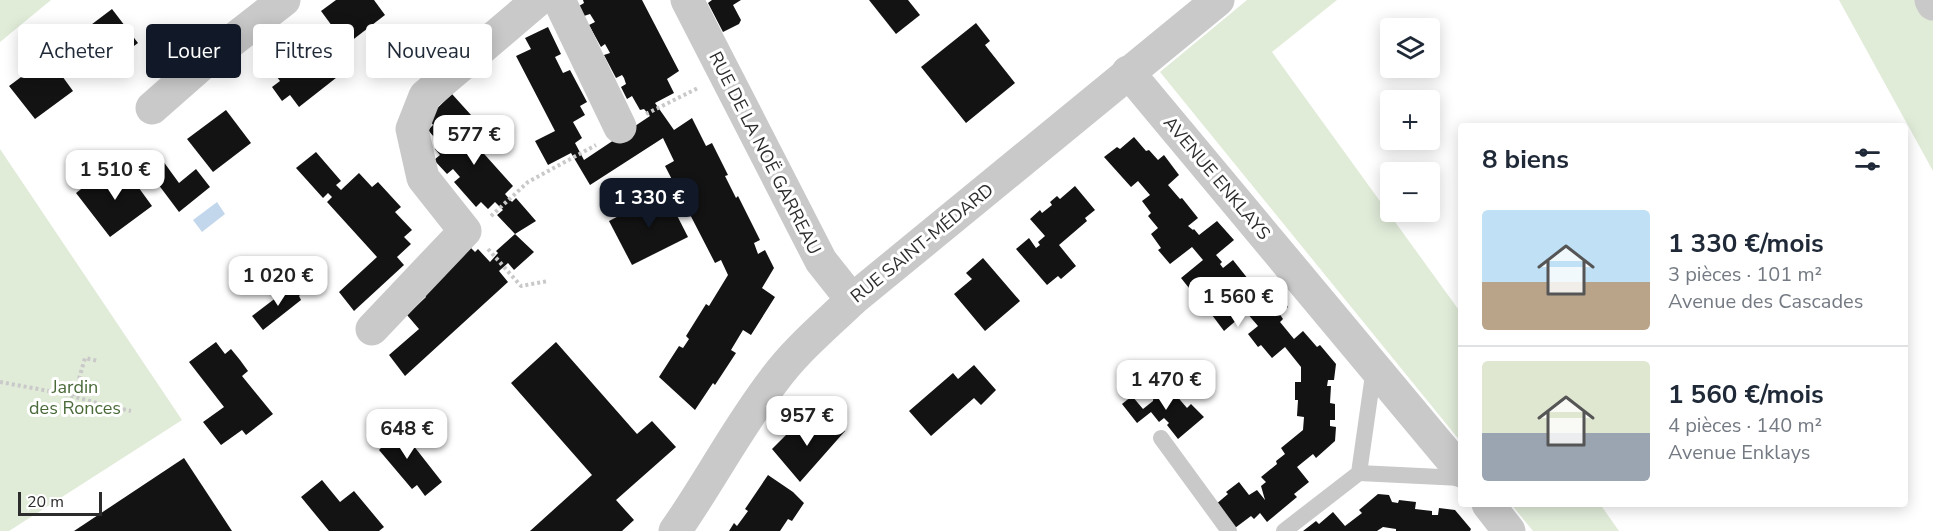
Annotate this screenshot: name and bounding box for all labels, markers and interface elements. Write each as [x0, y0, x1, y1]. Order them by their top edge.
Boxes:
map controls [1380, 18, 1440, 222]
button: layers [1380, 18, 1440, 78]
chip: Acheter [18, 24, 134, 78]
chip: Louer [146, 24, 241, 78]
chip: Filtres [253, 24, 354, 78]
chip: Nouveau [366, 24, 492, 78]
street label: RUE DE LA NOË GARREAU [703, 47, 827, 259]
button: + [1380, 90, 1440, 150]
street label: AVENUE ENKLAYS [1158, 111, 1276, 245]
pin: 577 € [432, 115, 516, 166]
text: 577 € [447, 121, 501, 148]
text: 8 biens [1482, 142, 1569, 177]
icon: filters [1851, 143, 1884, 176]
pin: 1 510 € [60, 150, 170, 201]
text: 1 510 € [80, 156, 150, 183]
button: − [1380, 162, 1440, 222]
pin: 1 330 € [594, 178, 704, 229]
street label: RUE SAINT-MÉDARD [845, 178, 999, 308]
text: 1 330 € [614, 184, 684, 211]
text: 1 330 €/mois [1668, 226, 1824, 261]
icon: home [1530, 234, 1602, 306]
pin: 1 020 € [223, 256, 333, 307]
text: 3 pièces · 101 m² [1668, 261, 1822, 288]
text: 1 020 € [243, 262, 313, 289]
pin: 1 560 € [1183, 277, 1293, 328]
text: 1 560 € [1203, 283, 1273, 310]
text: Avenue des Cascades [1668, 288, 1863, 315]
pin: 1 470 € [1111, 360, 1221, 411]
text: 1 470 € [1131, 366, 1201, 393]
park label: Jardin des Ronces [29, 375, 121, 420]
text: 1 560 €/mois [1668, 377, 1824, 412]
icon: home [1530, 385, 1602, 457]
pin: 957 € [765, 396, 849, 447]
text: 957 € [780, 402, 834, 429]
pin: 648 € [365, 409, 449, 460]
text: 4 pièces · 140 m² [1668, 412, 1822, 439]
text: 648 € [380, 415, 434, 442]
text: Avenue Enklays [1668, 439, 1810, 466]
scale bar [18, 489, 102, 516]
text: 20 m [27, 491, 64, 513]

